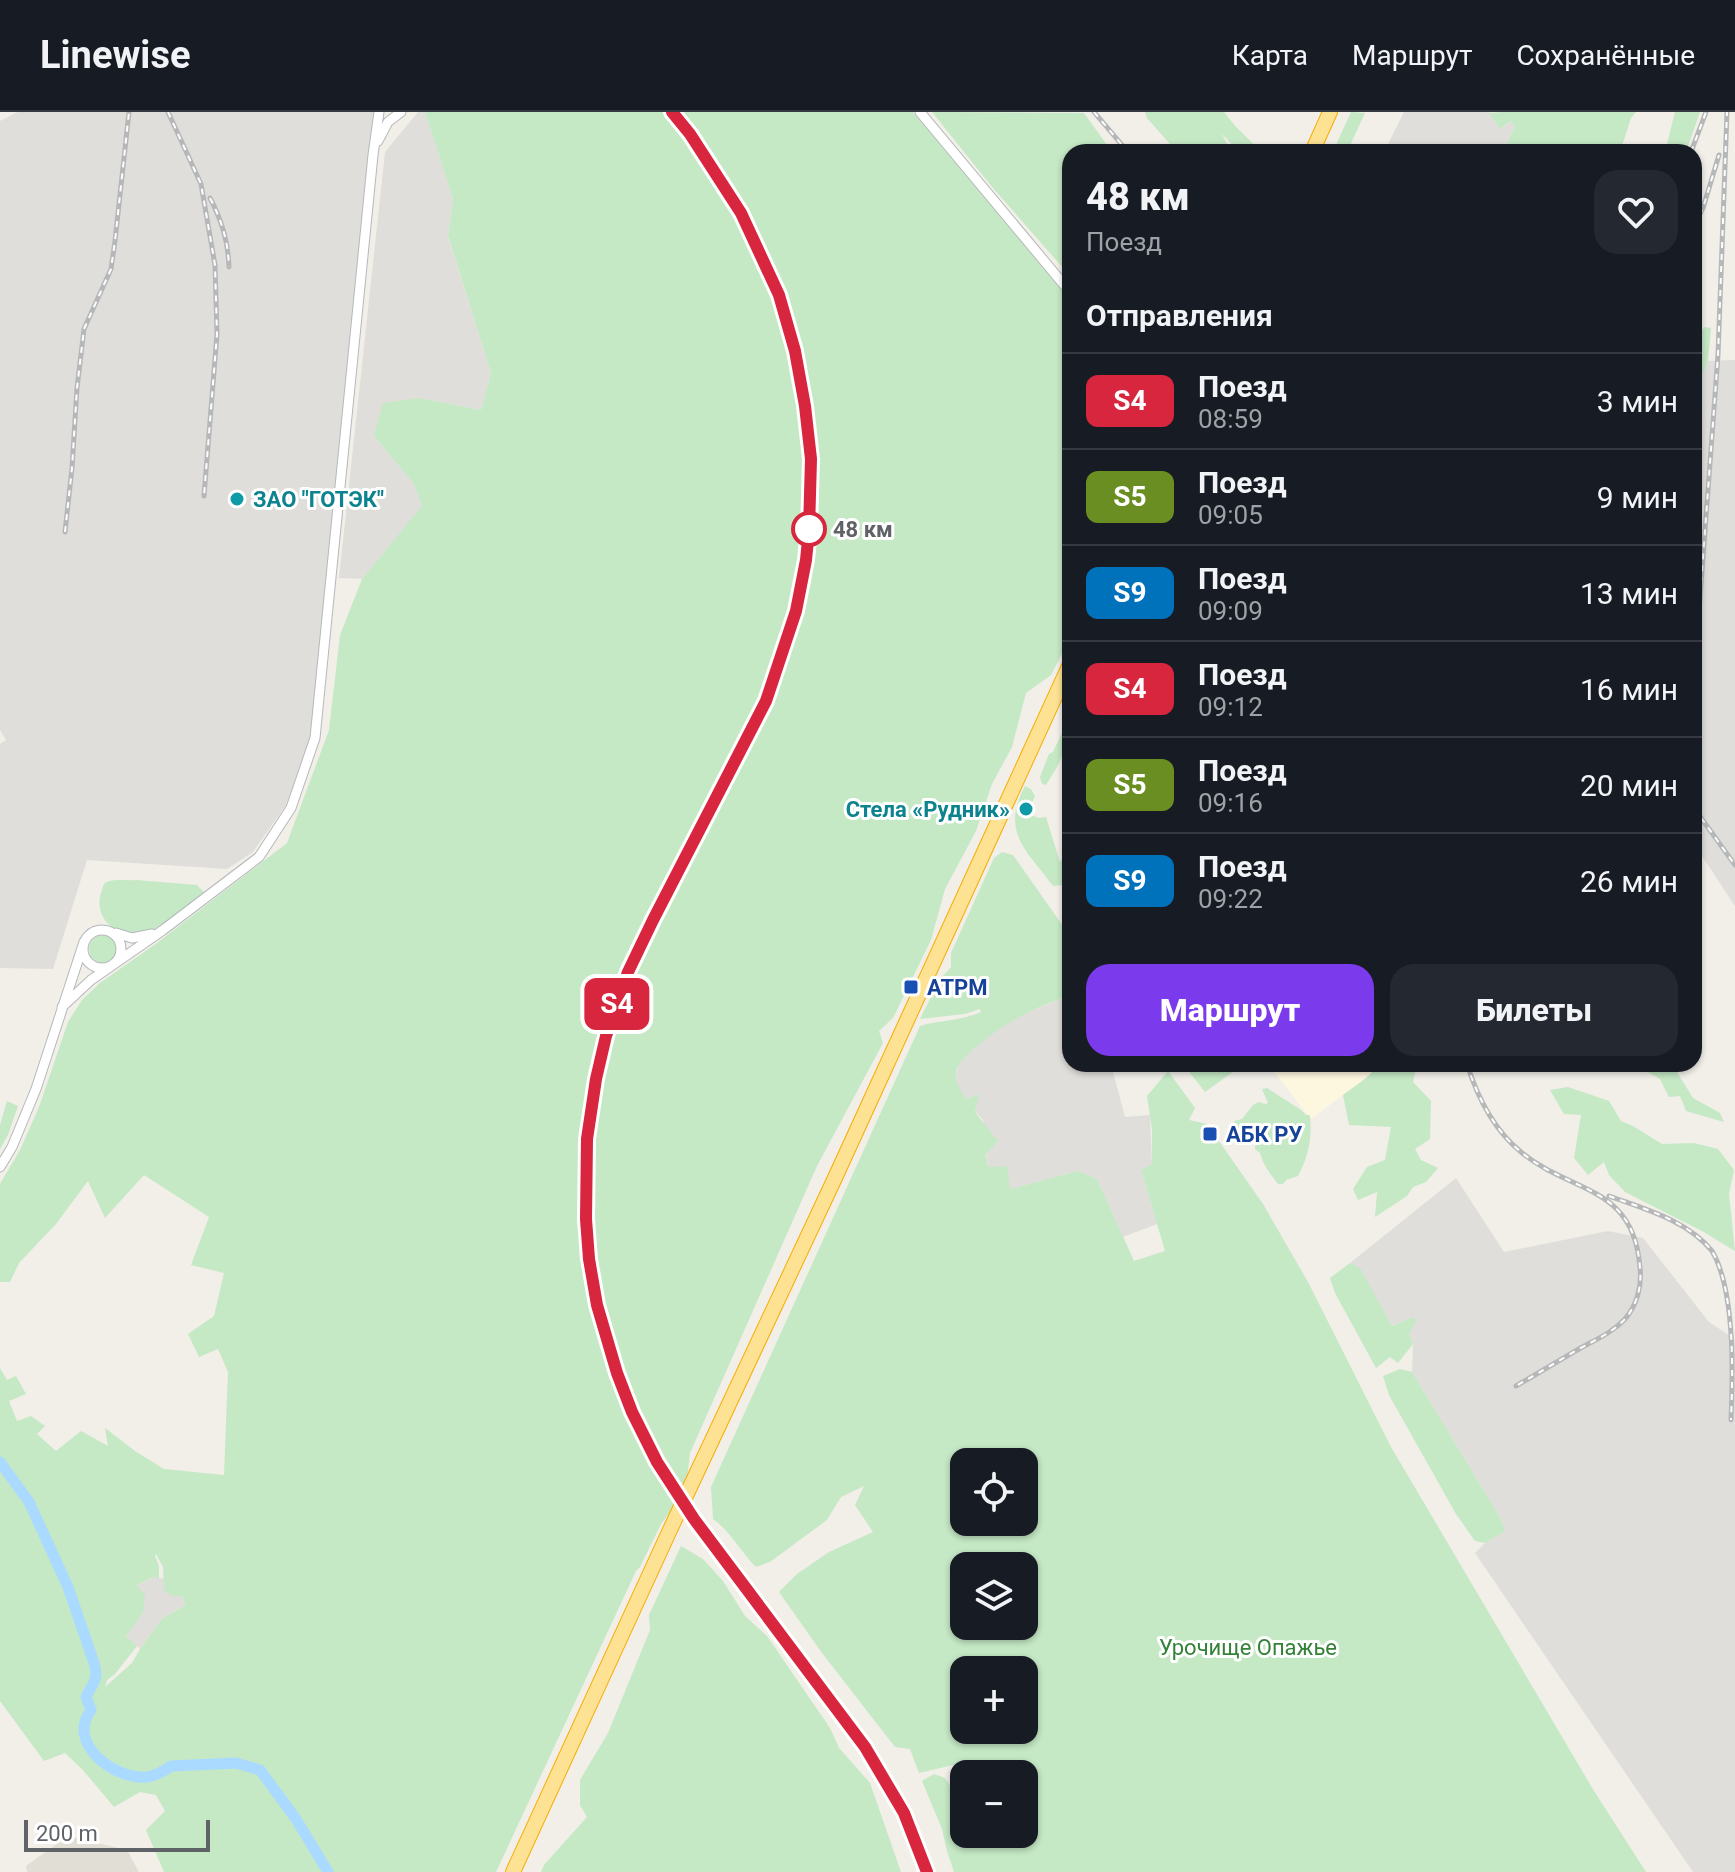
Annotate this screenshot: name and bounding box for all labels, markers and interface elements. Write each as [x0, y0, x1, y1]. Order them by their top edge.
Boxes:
text: Linewise [40, 33, 190, 77]
text: Карта [1232, 39, 1308, 72]
text: Маршрут [1352, 39, 1472, 72]
text: Сохранённые [1516, 39, 1695, 72]
button: heart [1594, 170, 1678, 254]
text: 48 км [1086, 175, 1190, 219]
text: Поезд [1086, 227, 1162, 257]
text: Отправления [1086, 298, 1273, 333]
text: Поезд [1198, 369, 1287, 404]
text: S4 [1113, 384, 1147, 417]
text: 3 мин [1597, 384, 1678, 419]
text: 08:59 [1198, 404, 1263, 434]
text: Поезд [1198, 465, 1287, 500]
text: S5 [1113, 480, 1147, 513]
text: 9 мин [1597, 480, 1678, 515]
place label: ЗАО "ГОТЭК" [253, 487, 384, 512]
marker: ЗАО "ГОТЭК" [228, 490, 246, 508]
text: 09:05 [1198, 500, 1263, 530]
marker: 48 км [792, 512, 826, 546]
place label: 48 км [833, 517, 893, 542]
text: Поезд [1198, 561, 1287, 596]
text: S9 [1113, 576, 1147, 609]
text: 13 мин [1580, 576, 1678, 611]
text: 09:09 [1198, 596, 1263, 626]
text: Поезд [1198, 657, 1287, 692]
text: S4 [1113, 672, 1147, 705]
text: 16 мин [1580, 672, 1678, 707]
text: 09:12 [1198, 692, 1263, 722]
text: Поезд [1198, 753, 1287, 788]
text: S5 [1113, 768, 1147, 801]
text: 20 мин [1580, 768, 1678, 803]
text: 09:16 [1198, 788, 1263, 818]
place label: Стела «Рудник» [846, 797, 1010, 822]
marker: Стела «Рудник» [1017, 800, 1035, 818]
text: Поезд [1198, 849, 1287, 884]
text: S9 [1113, 864, 1147, 897]
text: 26 мин [1580, 864, 1678, 899]
text: 09:22 [1198, 884, 1263, 914]
button: Маршрут [1086, 964, 1374, 1056]
button: Билеты [1390, 964, 1678, 1056]
place label: АТРМ [927, 975, 988, 1000]
line badge: S4 [581, 978, 653, 1030]
marker: АТРМ [902, 978, 920, 996]
text: S4 [600, 987, 634, 1020]
place label: АБК РУ [1226, 1122, 1302, 1147]
marker: АБК РУ [1201, 1125, 1219, 1143]
map controls [950, 1448, 1038, 1848]
button: locate [950, 1448, 1038, 1536]
button: layers [950, 1552, 1038, 1640]
park label: Урочище Опажье [1159, 1635, 1337, 1660]
button: + [950, 1656, 1038, 1744]
button: − [950, 1760, 1038, 1848]
scale bar [24, 1816, 210, 1852]
text: 200 m [36, 1821, 98, 1846]

